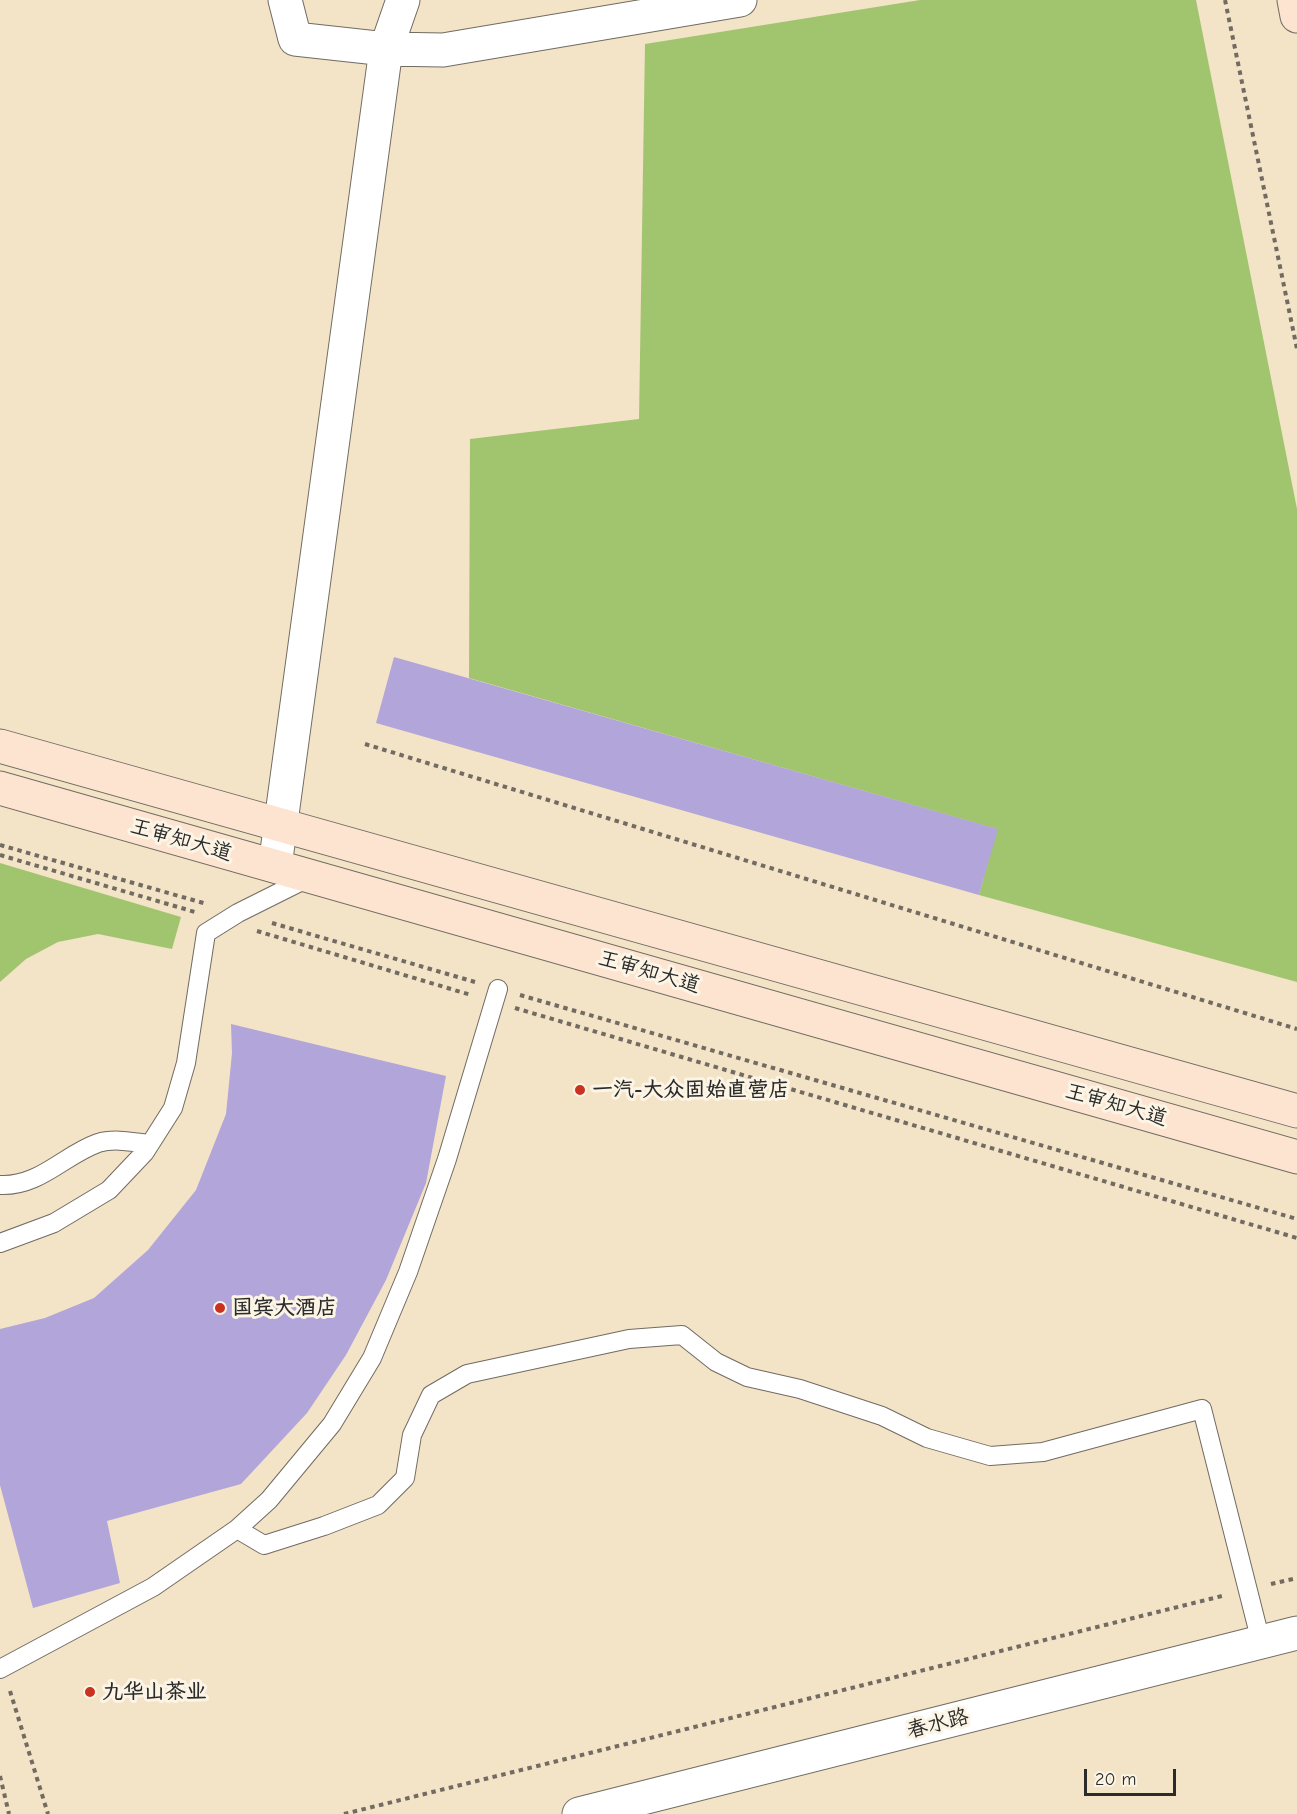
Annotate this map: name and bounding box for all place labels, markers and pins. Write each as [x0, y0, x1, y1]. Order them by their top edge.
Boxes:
place label: 一汽-大众固始直营店 [592, 1077, 790, 1103]
marker: 一汽-大众固始直营店 [573, 1083, 587, 1097]
place label: 国宾大酒店 [232, 1295, 337, 1321]
marker: 国宾大酒店 [213, 1301, 227, 1315]
place label: 九华山茶业 [102, 1679, 207, 1705]
marker: 九华山茶业 [83, 1685, 97, 1699]

